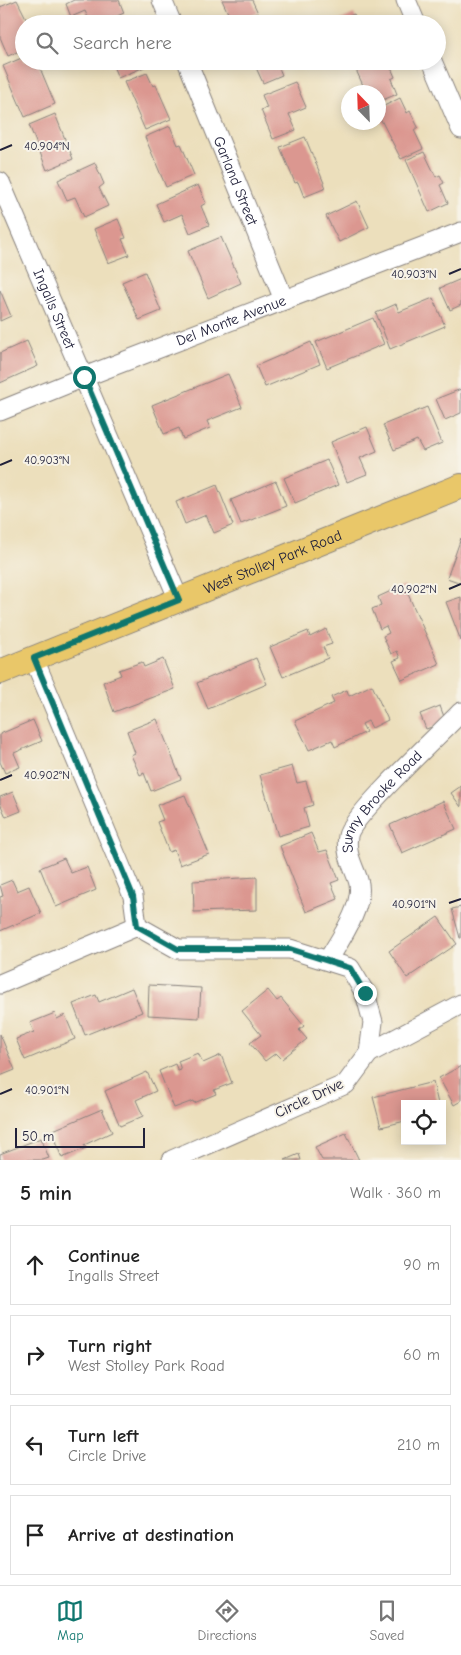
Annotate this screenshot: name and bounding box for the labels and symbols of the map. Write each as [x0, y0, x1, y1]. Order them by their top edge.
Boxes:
north arrow [341, 85, 386, 130]
street label: Garland Street [209, 133, 262, 228]
text: 40.904°N [24, 139, 70, 153]
street label: Ingalls Street [29, 266, 80, 352]
text: 40.903°N [391, 267, 437, 281]
street label: Del Monte Avenue [173, 291, 289, 350]
route start [73, 366, 96, 389]
text: 40.903°N [24, 453, 70, 467]
street label: West Stolley Park Road [201, 526, 344, 598]
text: 40.902°N [391, 582, 437, 596]
street label: Sunny Brooke Road [338, 747, 426, 854]
text: 40.902°N [24, 768, 70, 782]
text: 40.901°N [392, 897, 436, 911]
route end [354, 982, 377, 1005]
street label: Circle Drive [272, 1074, 347, 1122]
text: 40.901°N [25, 1083, 69, 1097]
scale bar [15, 1125, 145, 1148]

